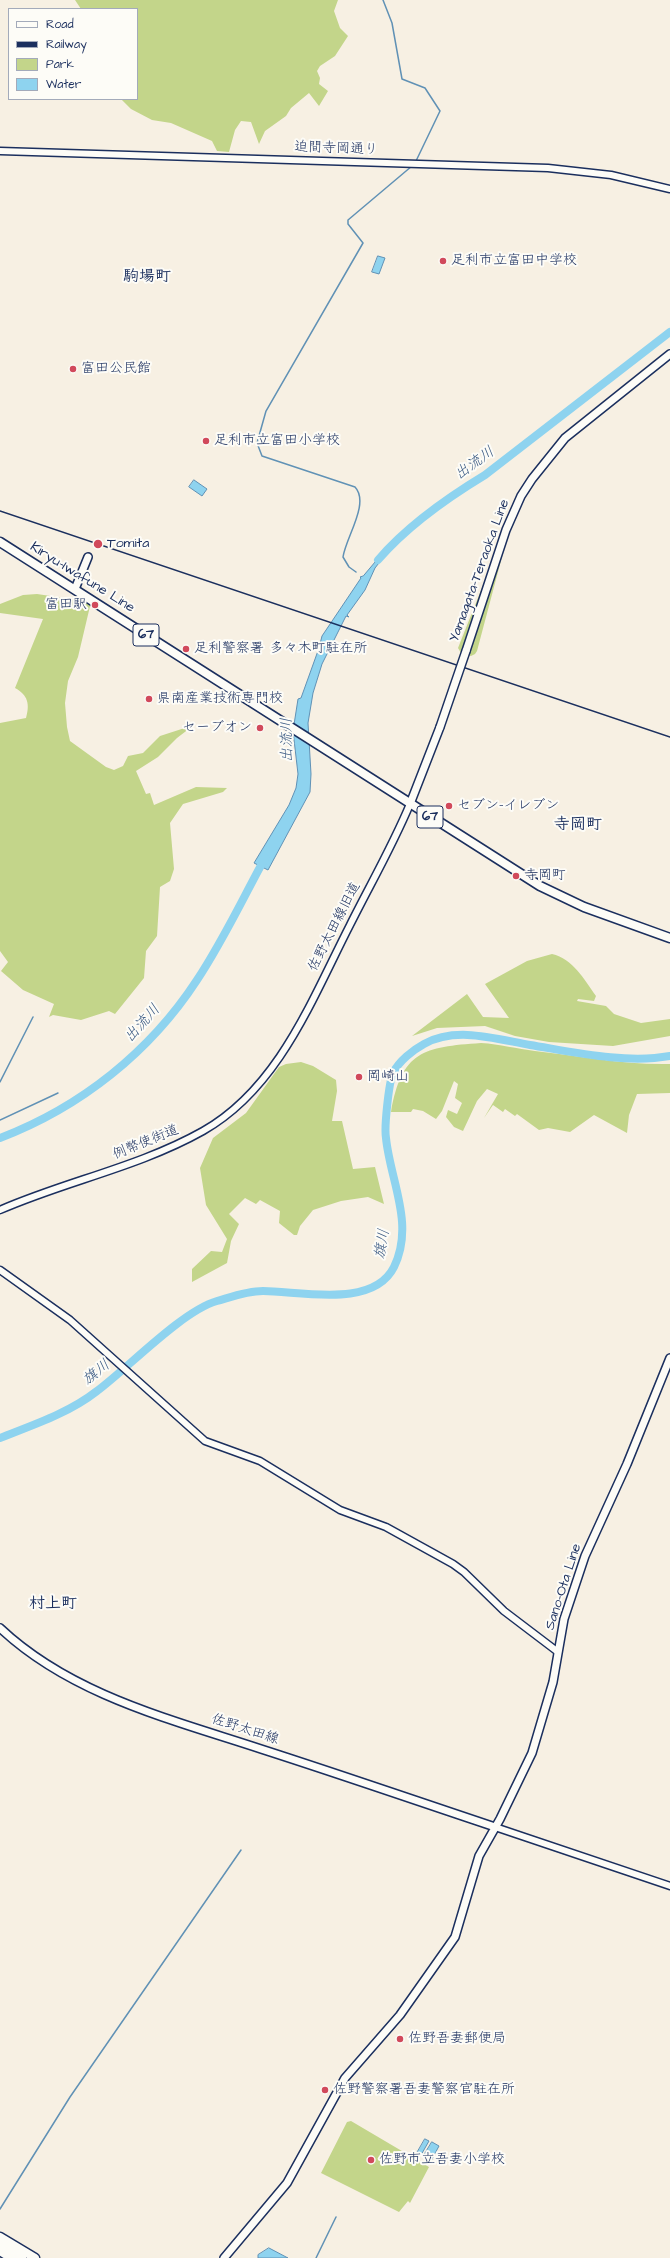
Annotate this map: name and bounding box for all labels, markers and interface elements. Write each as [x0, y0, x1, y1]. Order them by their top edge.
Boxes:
legend [8, 8, 138, 100]
text: Road [46, 16, 74, 33]
text: Railway [46, 36, 87, 53]
text: Park [46, 56, 74, 73]
text: Water [46, 76, 81, 93]
street label: 迫間寺岡通り [294, 139, 378, 159]
place label: 足利市立富田中学校 [451, 253, 577, 269]
marker: 足利市立富田中学校 [438, 256, 448, 266]
district label: 駒場町 [123, 268, 171, 288]
place label: 富田公民館 [81, 361, 151, 377]
marker: 富田公民館 [68, 364, 78, 374]
place label: 足利市立富田小学校 [214, 433, 340, 449]
marker: 足利市立富田小学校 [201, 436, 211, 446]
water label: 出流川 [452, 443, 498, 485]
street label: Yamagata-Teraoka Line [446, 497, 514, 645]
place label: Tomita [107, 536, 149, 552]
marker: Tomita [92, 538, 104, 550]
street label: Kiryu-Iwafune Line [27, 539, 137, 617]
place label: 富田駅 [45, 597, 87, 613]
marker: 富田駅 [90, 600, 100, 610]
road number: 67 [133, 624, 159, 646]
place label: 足利警察署 多々木町駐在所 [194, 641, 368, 657]
marker: 足利警察署 多々木町駐在所 [181, 644, 191, 654]
place label: 県南産業技術専門校 [157, 691, 283, 707]
marker: 県南産業技術専門校 [144, 694, 154, 704]
water label: 出流川 [279, 717, 297, 763]
place label: セーブオン [182, 720, 252, 736]
marker: セーブオン [255, 723, 265, 733]
place label: セブン-イレブン [457, 798, 559, 814]
marker: セブン-イレブン [444, 801, 454, 811]
road number: 67 [417, 806, 443, 828]
district label: 寺岡町 [554, 816, 602, 836]
place label: 寺岡町 [524, 868, 566, 884]
marker: 寺岡町 [511, 871, 521, 881]
street label: 佐野太田線旧道 [305, 880, 365, 974]
water label: 出流川 [121, 1001, 165, 1047]
place label: 岡崎山 [367, 1069, 409, 1085]
marker: 岡崎山 [354, 1072, 364, 1082]
street label: 例幣使街道 [110, 1122, 182, 1164]
water label: 旗川 [372, 1228, 394, 1260]
water label: 旗川 [80, 1357, 114, 1389]
street label: Sano-Ota Line [542, 1542, 586, 1632]
district label: 村上町 [29, 1595, 77, 1615]
street label: 佐野太田線 [209, 1711, 281, 1749]
place label: 佐野吾妻郵便局 [408, 2031, 506, 2047]
marker: 佐野吾妻郵便局 [395, 2034, 405, 2044]
place label: 佐野警察署吾妻警察官駐在所 [333, 2082, 515, 2098]
marker: 佐野警察署吾妻警察官駐在所 [320, 2085, 330, 2095]
place label: 佐野市立吾妻小学校 [379, 2152, 505, 2168]
marker: 佐野市立吾妻小学校 [366, 2155, 376, 2165]

